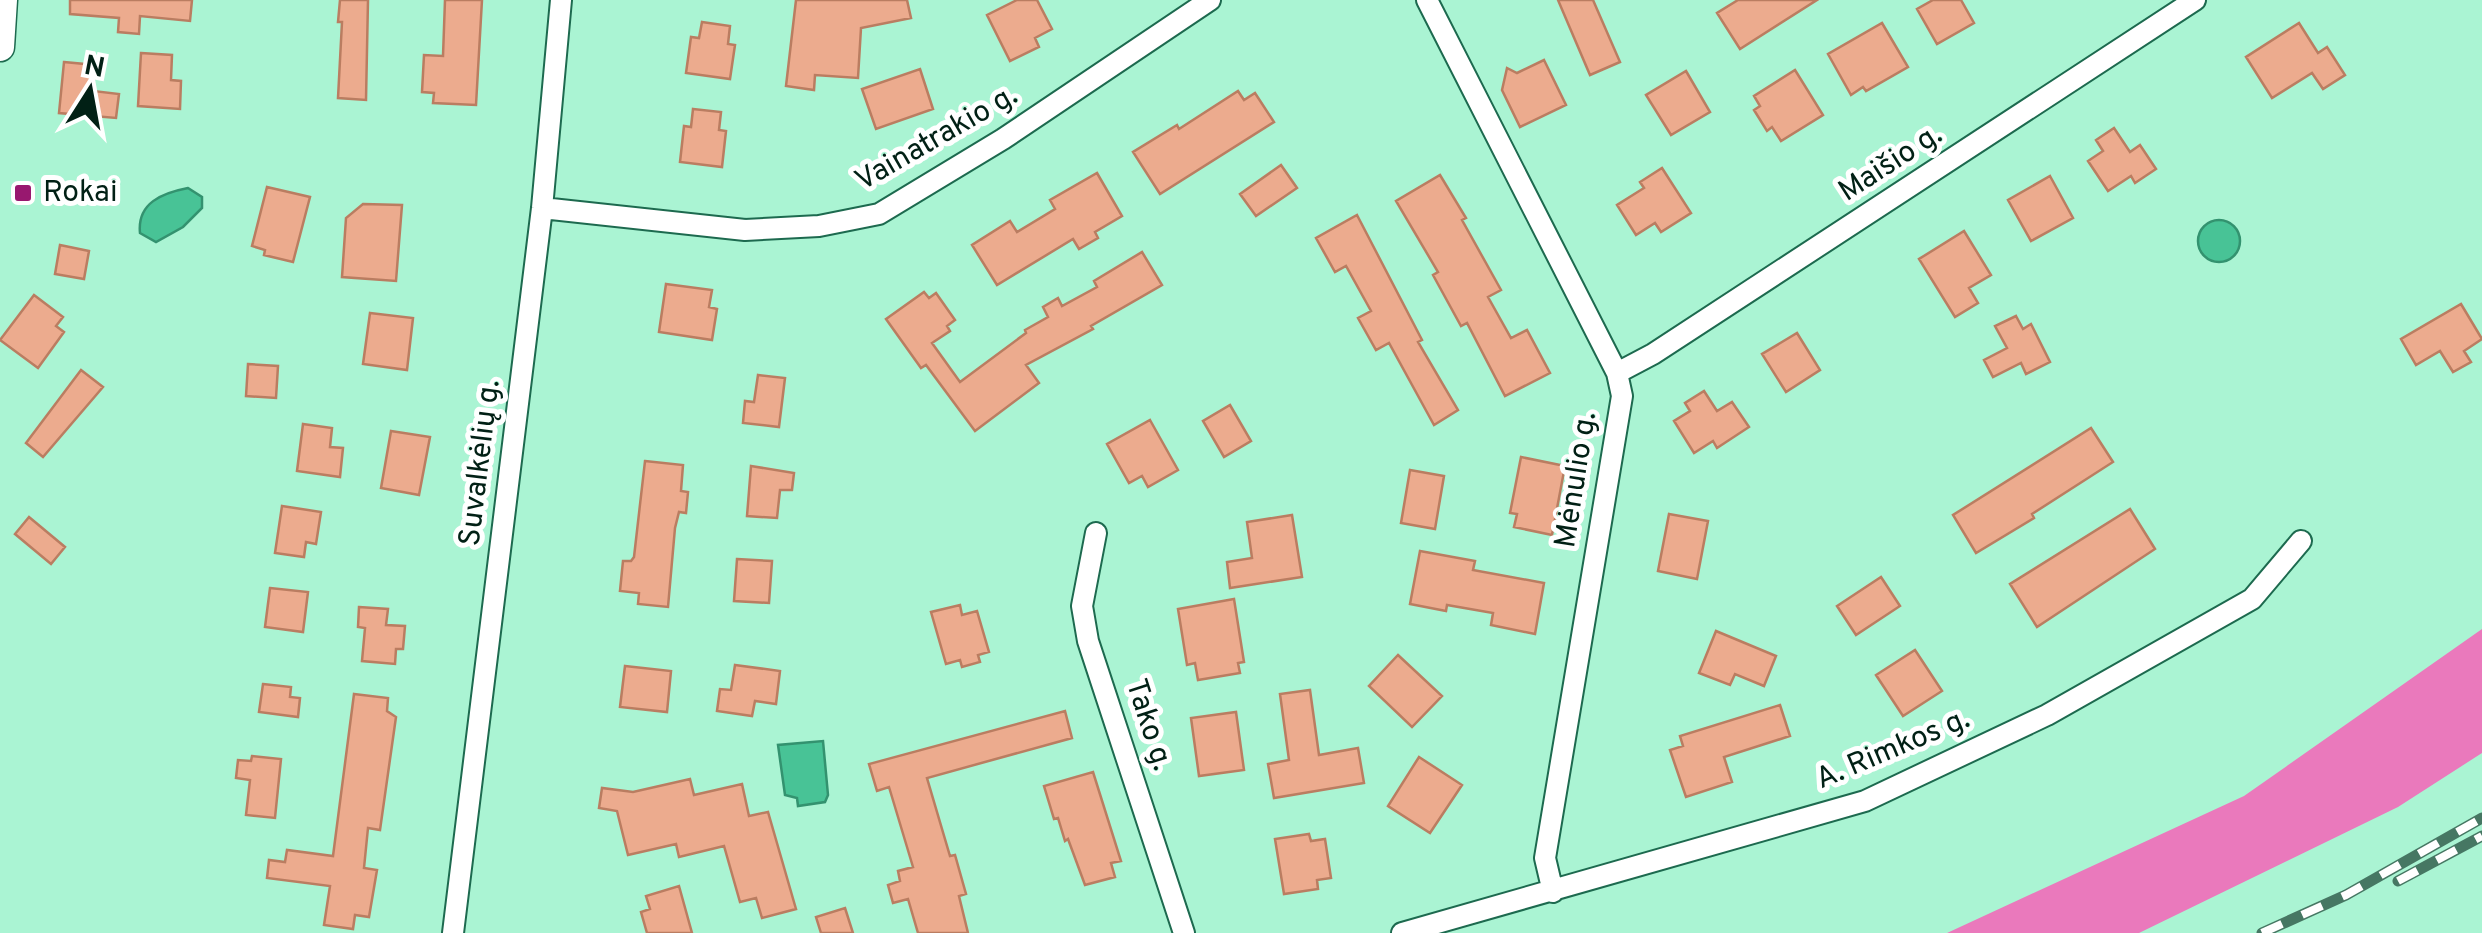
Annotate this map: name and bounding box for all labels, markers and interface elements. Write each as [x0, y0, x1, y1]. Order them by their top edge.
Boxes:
north arrow [40, 40, 140, 140]
text: N [81, 49, 108, 88]
street label: Vainatrakio g. [849, 78, 1025, 200]
street label: Maišio g. [1832, 117, 1950, 211]
place label: Rokai [43, 175, 118, 212]
marker: Rokai [12, 182, 34, 204]
street label: Suvalkėlių g. [452, 378, 510, 548]
street label: Mėnulio g. [1548, 409, 1606, 551]
street label: Tako g. [1116, 675, 1180, 775]
street label: A. Rimkos g. [1811, 701, 1975, 799]

